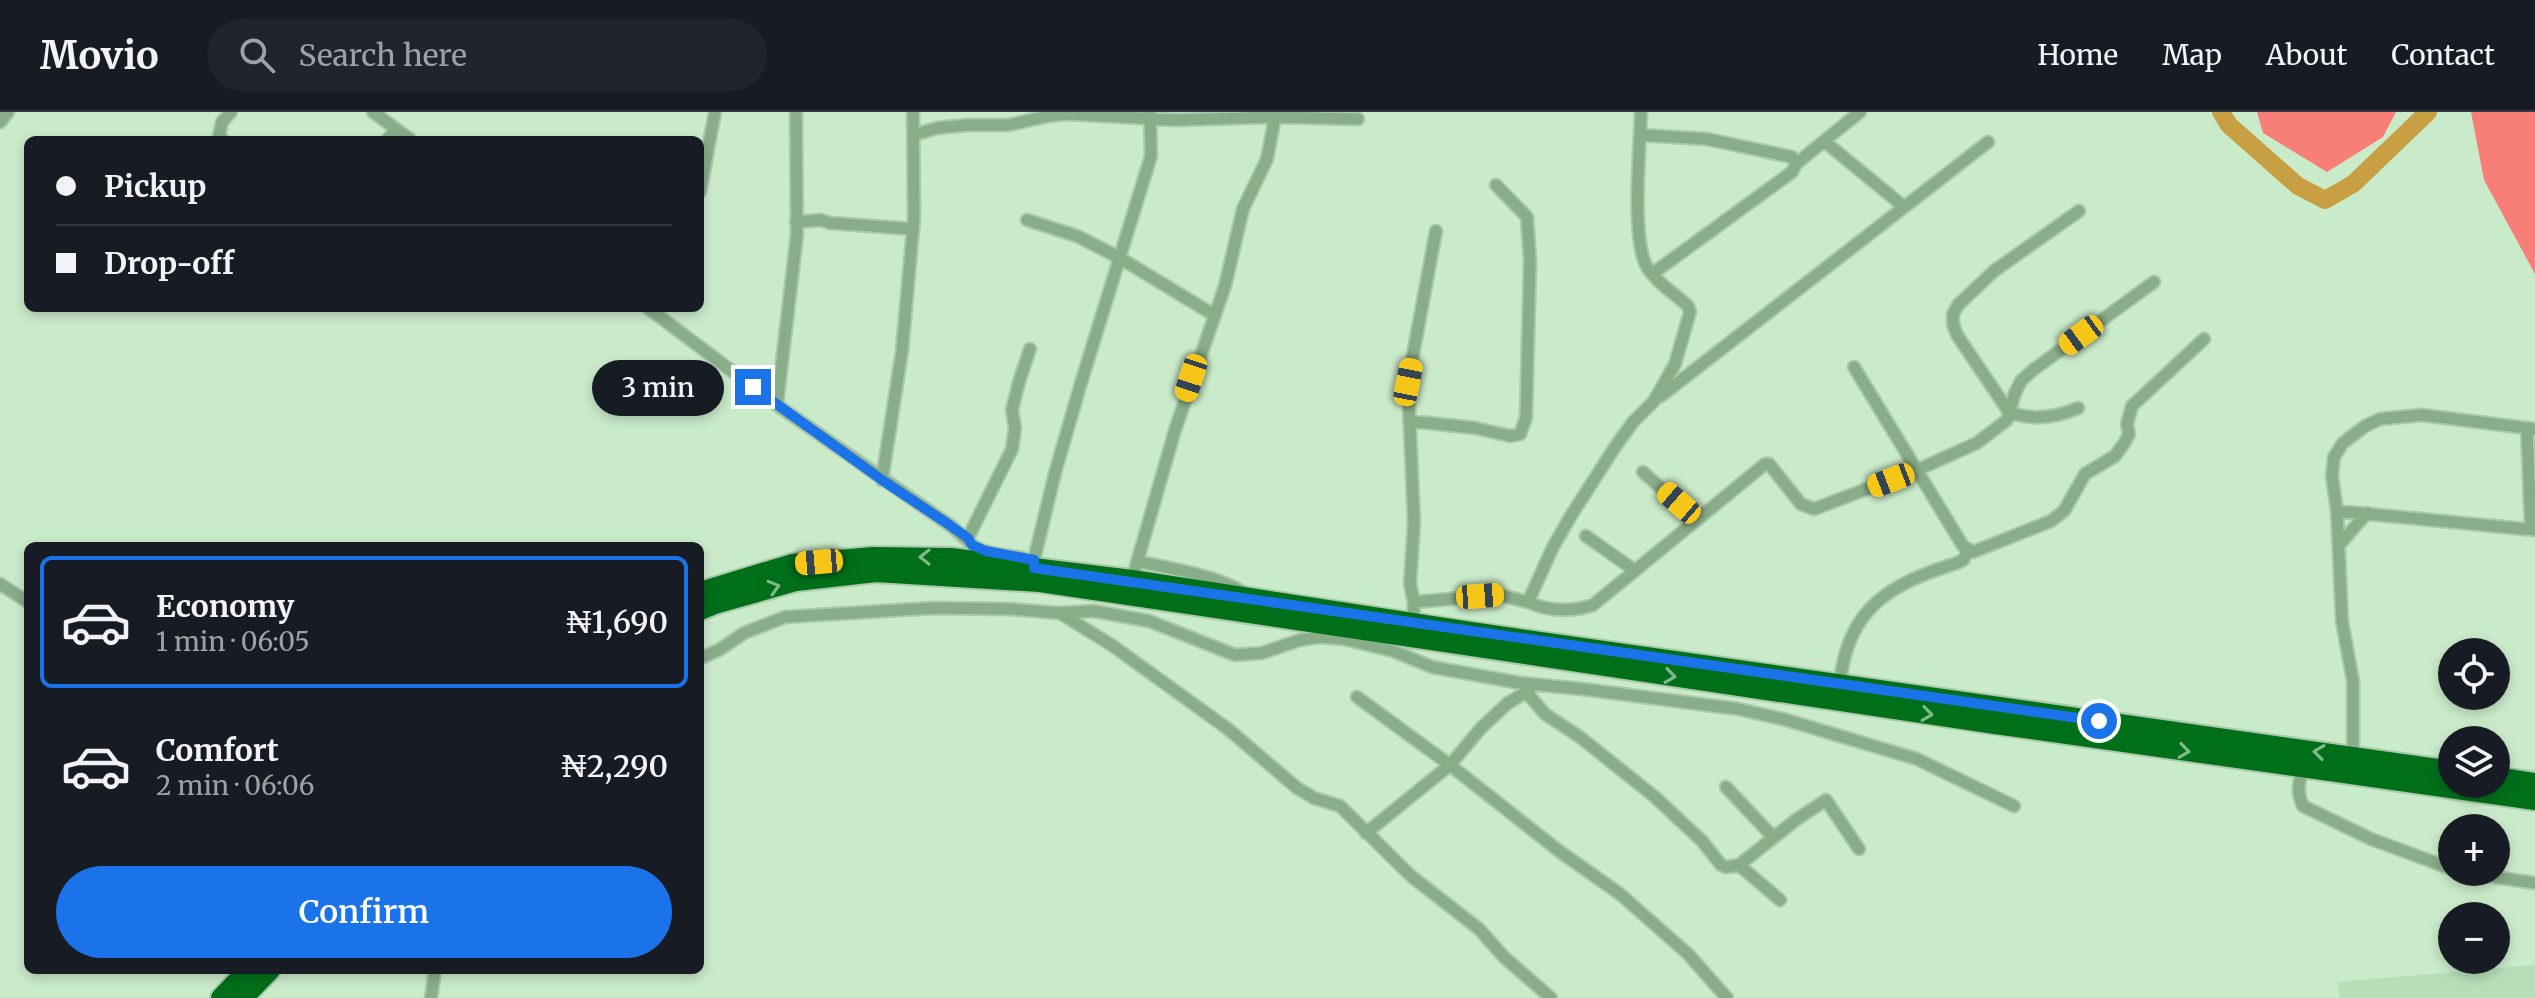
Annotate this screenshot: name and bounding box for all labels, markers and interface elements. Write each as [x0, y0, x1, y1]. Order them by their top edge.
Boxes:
search box [207, 19, 767, 91]
text: Movio [40, 32, 159, 79]
icon: search [235, 33, 279, 77]
text: Search here [299, 36, 467, 74]
text: Home [2037, 37, 2118, 73]
text: Map [2162, 37, 2222, 73]
text: About [2266, 37, 2347, 73]
text: Contact [2391, 37, 2495, 73]
text: Pickup [104, 167, 206, 205]
text: Drop-off [104, 244, 234, 282]
car [2055, 311, 2107, 359]
car [1172, 351, 1210, 405]
car [1392, 356, 1424, 408]
callout: 3 min [593, 359, 725, 415]
route end [735, 369, 771, 405]
text: 3 min [622, 371, 694, 404]
car [1864, 460, 1918, 500]
car [1653, 478, 1705, 528]
car [794, 548, 844, 576]
one-way arrow [918, 549, 931, 566]
one-way arrow [767, 580, 781, 597]
car [1455, 582, 1505, 610]
icon: car [60, 586, 132, 658]
text: Economy [156, 587, 294, 625]
text: ₦1,690 [565, 603, 668, 641]
text: 1 min · 06:05 [156, 625, 310, 658]
map controls [2438, 638, 2510, 974]
button: locate [2438, 638, 2510, 710]
one-way arrow [1663, 667, 1677, 684]
route start [2081, 703, 2117, 739]
one-way arrow [1920, 705, 1934, 722]
button: layers [2438, 726, 2510, 798]
icon: car [60, 730, 132, 802]
text: Comfort [156, 731, 279, 769]
one-way arrow [2178, 742, 2191, 759]
one-way arrow [2312, 744, 2326, 761]
text: ₦2,290 [560, 747, 668, 785]
text: 2 min · 06:06 [156, 769, 314, 802]
button: + [2438, 814, 2510, 886]
button: Confirm [56, 866, 672, 958]
button: − [2438, 902, 2510, 974]

